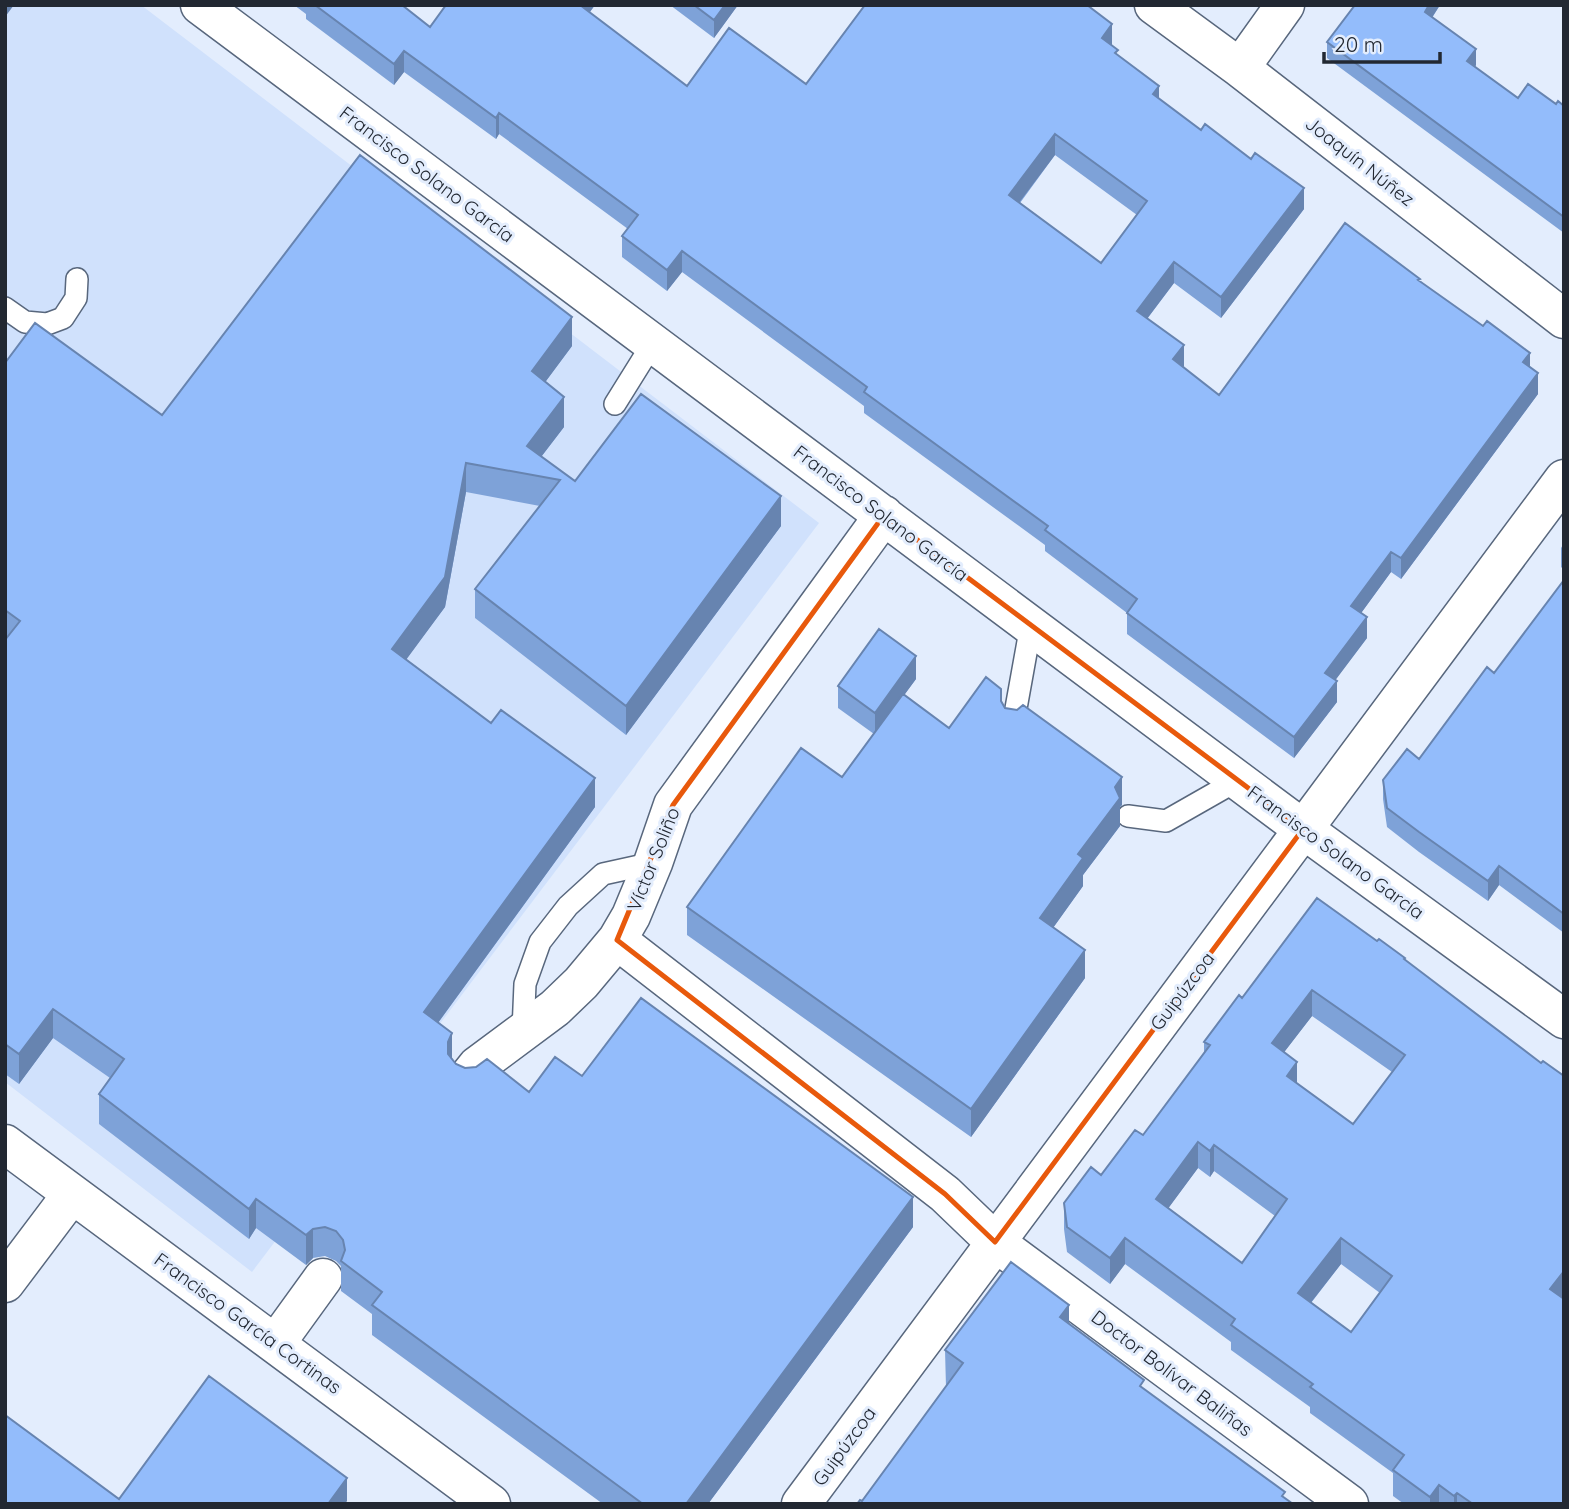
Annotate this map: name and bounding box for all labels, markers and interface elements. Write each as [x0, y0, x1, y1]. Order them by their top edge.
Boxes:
scale bar [1324, 21, 1440, 65]
text: 20 m [1334, 31, 1383, 57]
street label: Francisco Solano García [335, 100, 519, 248]
street label: Joaquín Núñez [1301, 111, 1419, 211]
street label: Francisco Solano García [789, 439, 973, 587]
street label: Francisco Solano García [1243, 780, 1429, 924]
street label: Víctor Soliño [621, 804, 685, 914]
street label: Guipúzcoa [1145, 947, 1219, 1035]
street label: Francisco García Cortinas [150, 1247, 346, 1399]
street label: Doctor Bolívar Baliñas [1087, 1305, 1257, 1441]
street label: Guipúzcoa [807, 1402, 881, 1490]

